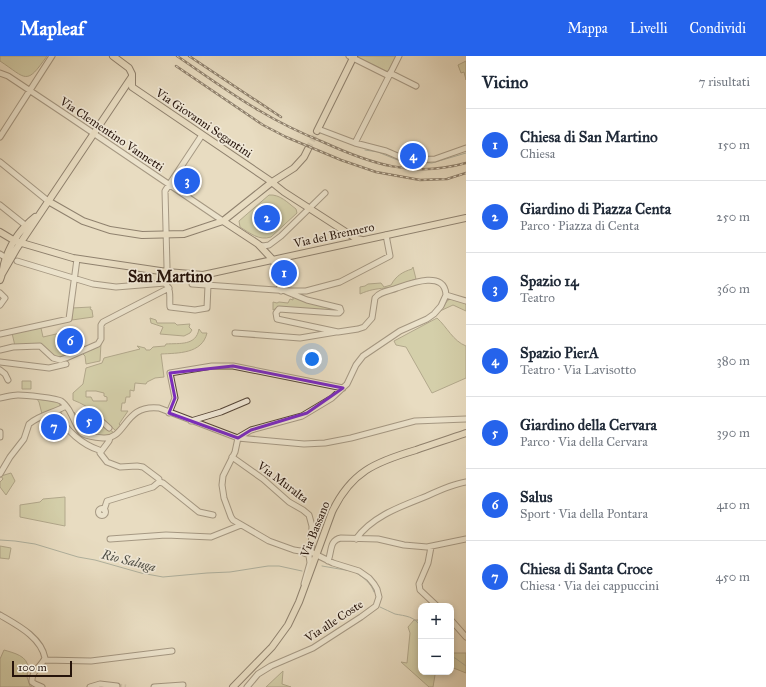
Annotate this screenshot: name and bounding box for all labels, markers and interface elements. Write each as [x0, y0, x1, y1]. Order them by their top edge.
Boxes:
text: Mapleaf [20, 17, 84, 40]
text: Mappa [567, 20, 608, 37]
text: Livelli [630, 20, 668, 37]
text: Condividi [690, 20, 746, 37]
text: Vicino [482, 72, 528, 93]
text: 7 risultati [698, 74, 750, 90]
street label: Via Giovanni Segantini [152, 85, 255, 162]
street label: Via Clementino Vannetti [57, 93, 167, 174]
text: Chiesa di San Martino [520, 128, 658, 146]
text: 1 [492, 137, 498, 153]
text: 150 m [718, 137, 750, 153]
pin: 4 [400, 141, 426, 171]
text: Chiesa [520, 146, 555, 162]
pin: 3 [174, 166, 200, 196]
text: Giardino di Piazza Centa [520, 200, 671, 218]
pin: 2 [254, 203, 280, 233]
text: 2 [492, 209, 498, 225]
text: 250 m [716, 209, 750, 225]
text: Parco · Piazza di Centa [520, 218, 639, 234]
street label: Via del Brennero [291, 220, 376, 251]
pin: 1 [271, 258, 297, 288]
district label: San Martino [128, 267, 212, 286]
text: Spazio 14 [520, 272, 579, 290]
text: 3 [492, 281, 498, 297]
text: 360 m [717, 281, 750, 297]
text: Teatro [520, 290, 555, 306]
pin: 6 [57, 326, 83, 356]
text: Spazio PierA [520, 344, 599, 362]
your location [302, 349, 322, 369]
text: 4 [491, 353, 499, 369]
text: 380 m [717, 353, 750, 369]
text: Teatro · Via Lavisotto [520, 362, 636, 378]
pin: 5 [76, 406, 102, 436]
pin: 7 [41, 412, 67, 442]
text: Giardino della Cervara [520, 416, 657, 434]
text: 5 [492, 425, 498, 441]
text: 390 m [717, 425, 750, 441]
text: Parco · Via della Cervara [520, 434, 648, 450]
street label: Via Muralta [254, 458, 312, 506]
text: Salus [520, 488, 552, 506]
text: 6 [492, 497, 498, 513]
text: 410 m [716, 497, 750, 513]
street label: Via Bassano [297, 499, 332, 560]
text: Sport · Via della Pontara [520, 506, 648, 522]
water label: Rio Saluga [99, 546, 157, 575]
text: Chiesa di Santa Croce [520, 560, 653, 578]
text: 7 [492, 569, 498, 585]
text: 450 m [715, 569, 750, 585]
text: Chiesa · Via dei cappuccini [520, 578, 659, 594]
street label: Via alle Coste [302, 597, 366, 645]
map controls [418, 603, 454, 675]
button: + [418, 603, 454, 639]
button: − [418, 639, 454, 675]
scale bar [12, 659, 72, 678]
text: 100 m [18, 661, 47, 674]

